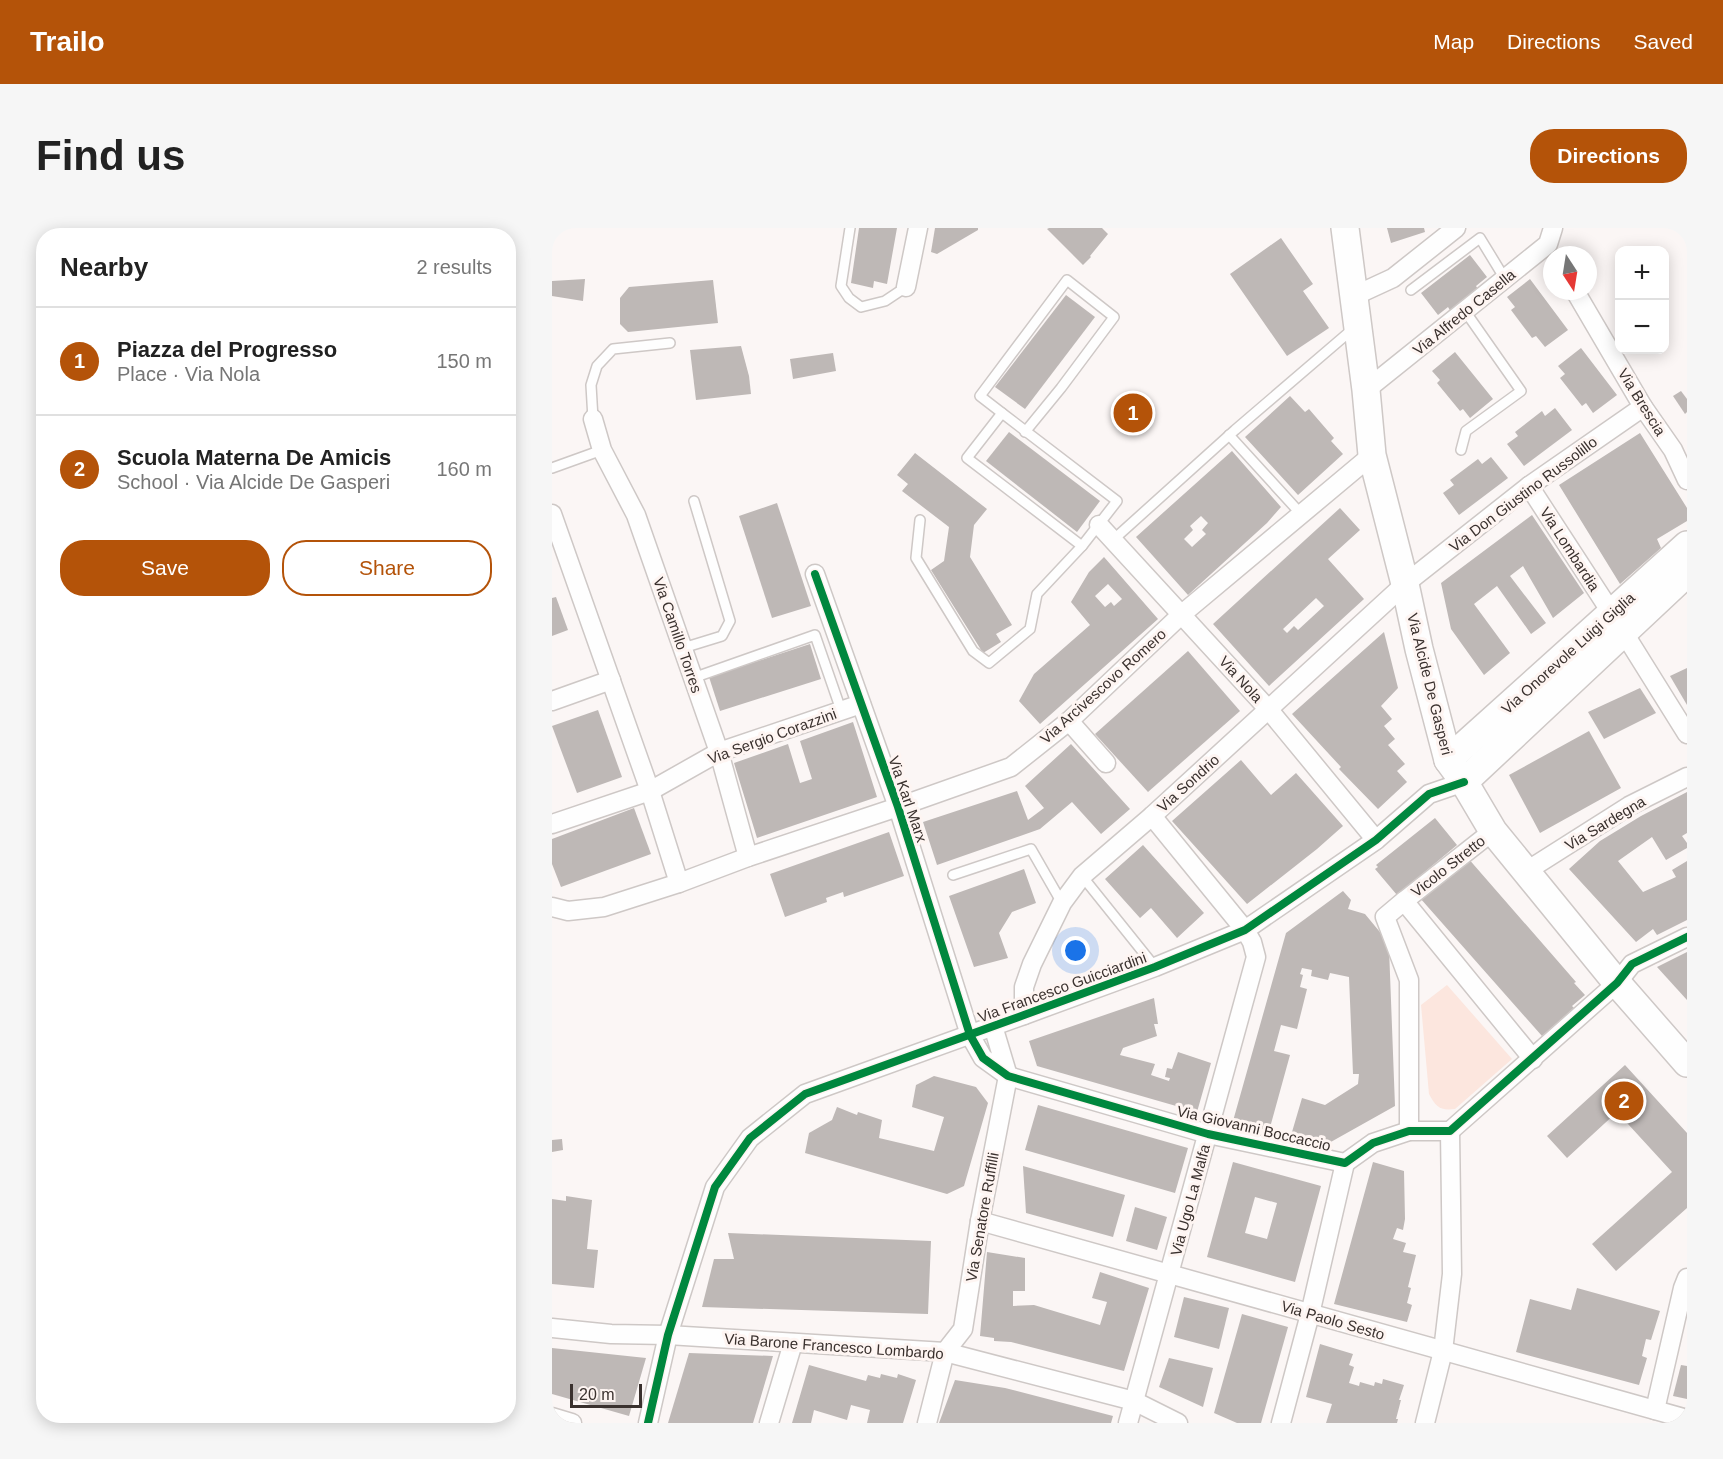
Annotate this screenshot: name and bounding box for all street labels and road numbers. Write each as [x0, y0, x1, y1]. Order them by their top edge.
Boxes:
street label: Via Alfredo Casella [1410, 265, 1519, 358]
street label: Via Brescia [1615, 365, 1670, 439]
street label: Via Don Giustino Russolillo [1446, 433, 1600, 555]
street label: Via Lombardia [1537, 504, 1604, 595]
street label: Via Camillo Torres [650, 575, 706, 695]
street label: Via Onorevole Luigi Giglia [1498, 588, 1639, 717]
street label: Via Alcide De Gasperi [1404, 611, 1456, 757]
street label: Via Arcivescovo Romero [1037, 625, 1169, 747]
street label: Via Nola [1216, 652, 1267, 706]
street label: Via Sergio Corazzini [705, 705, 839, 767]
street label: Via Sondrio [1154, 751, 1222, 815]
street label: Via Karl Marx [885, 754, 931, 845]
street label: Via Sardegna [1562, 792, 1649, 854]
street label: Vicolo Stretto [1408, 832, 1488, 900]
street label: Via Francesco Guicciardini [975, 949, 1149, 1025]
street label: Via Giovanni Boccaccio [1175, 1102, 1333, 1154]
street label: Via Ugo La Malfa [1167, 1142, 1213, 1258]
street label: Via Senatore Ruffilli [962, 1151, 1002, 1283]
street label: Via Paolo Sesto [1279, 1297, 1387, 1343]
street label: Via Barone Francesco Lombardo [724, 1330, 944, 1362]

